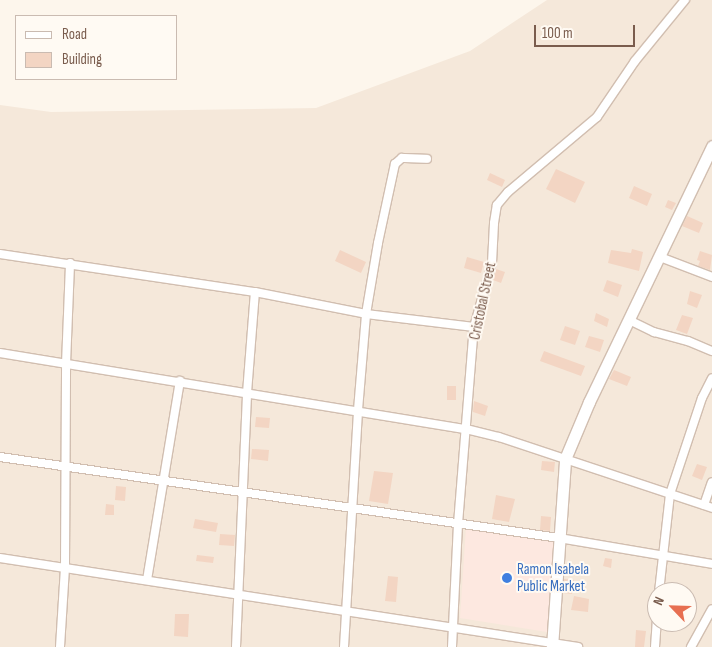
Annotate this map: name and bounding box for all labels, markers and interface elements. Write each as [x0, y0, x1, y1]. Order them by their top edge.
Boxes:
legend [15, 15, 178, 80]
scale bar [537, 15, 638, 47]
text: 100 m [542, 24, 573, 43]
text: Road [62, 25, 87, 44]
text: Building [62, 50, 102, 69]
street label: Cristobal Street [466, 260, 500, 342]
place label: Ramon Isabela Public Market [517, 560, 589, 595]
marker: Ramon Isabela Public Market [501, 572, 513, 584]
north arrow [647, 582, 697, 632]
text: N [649, 594, 668, 608]

